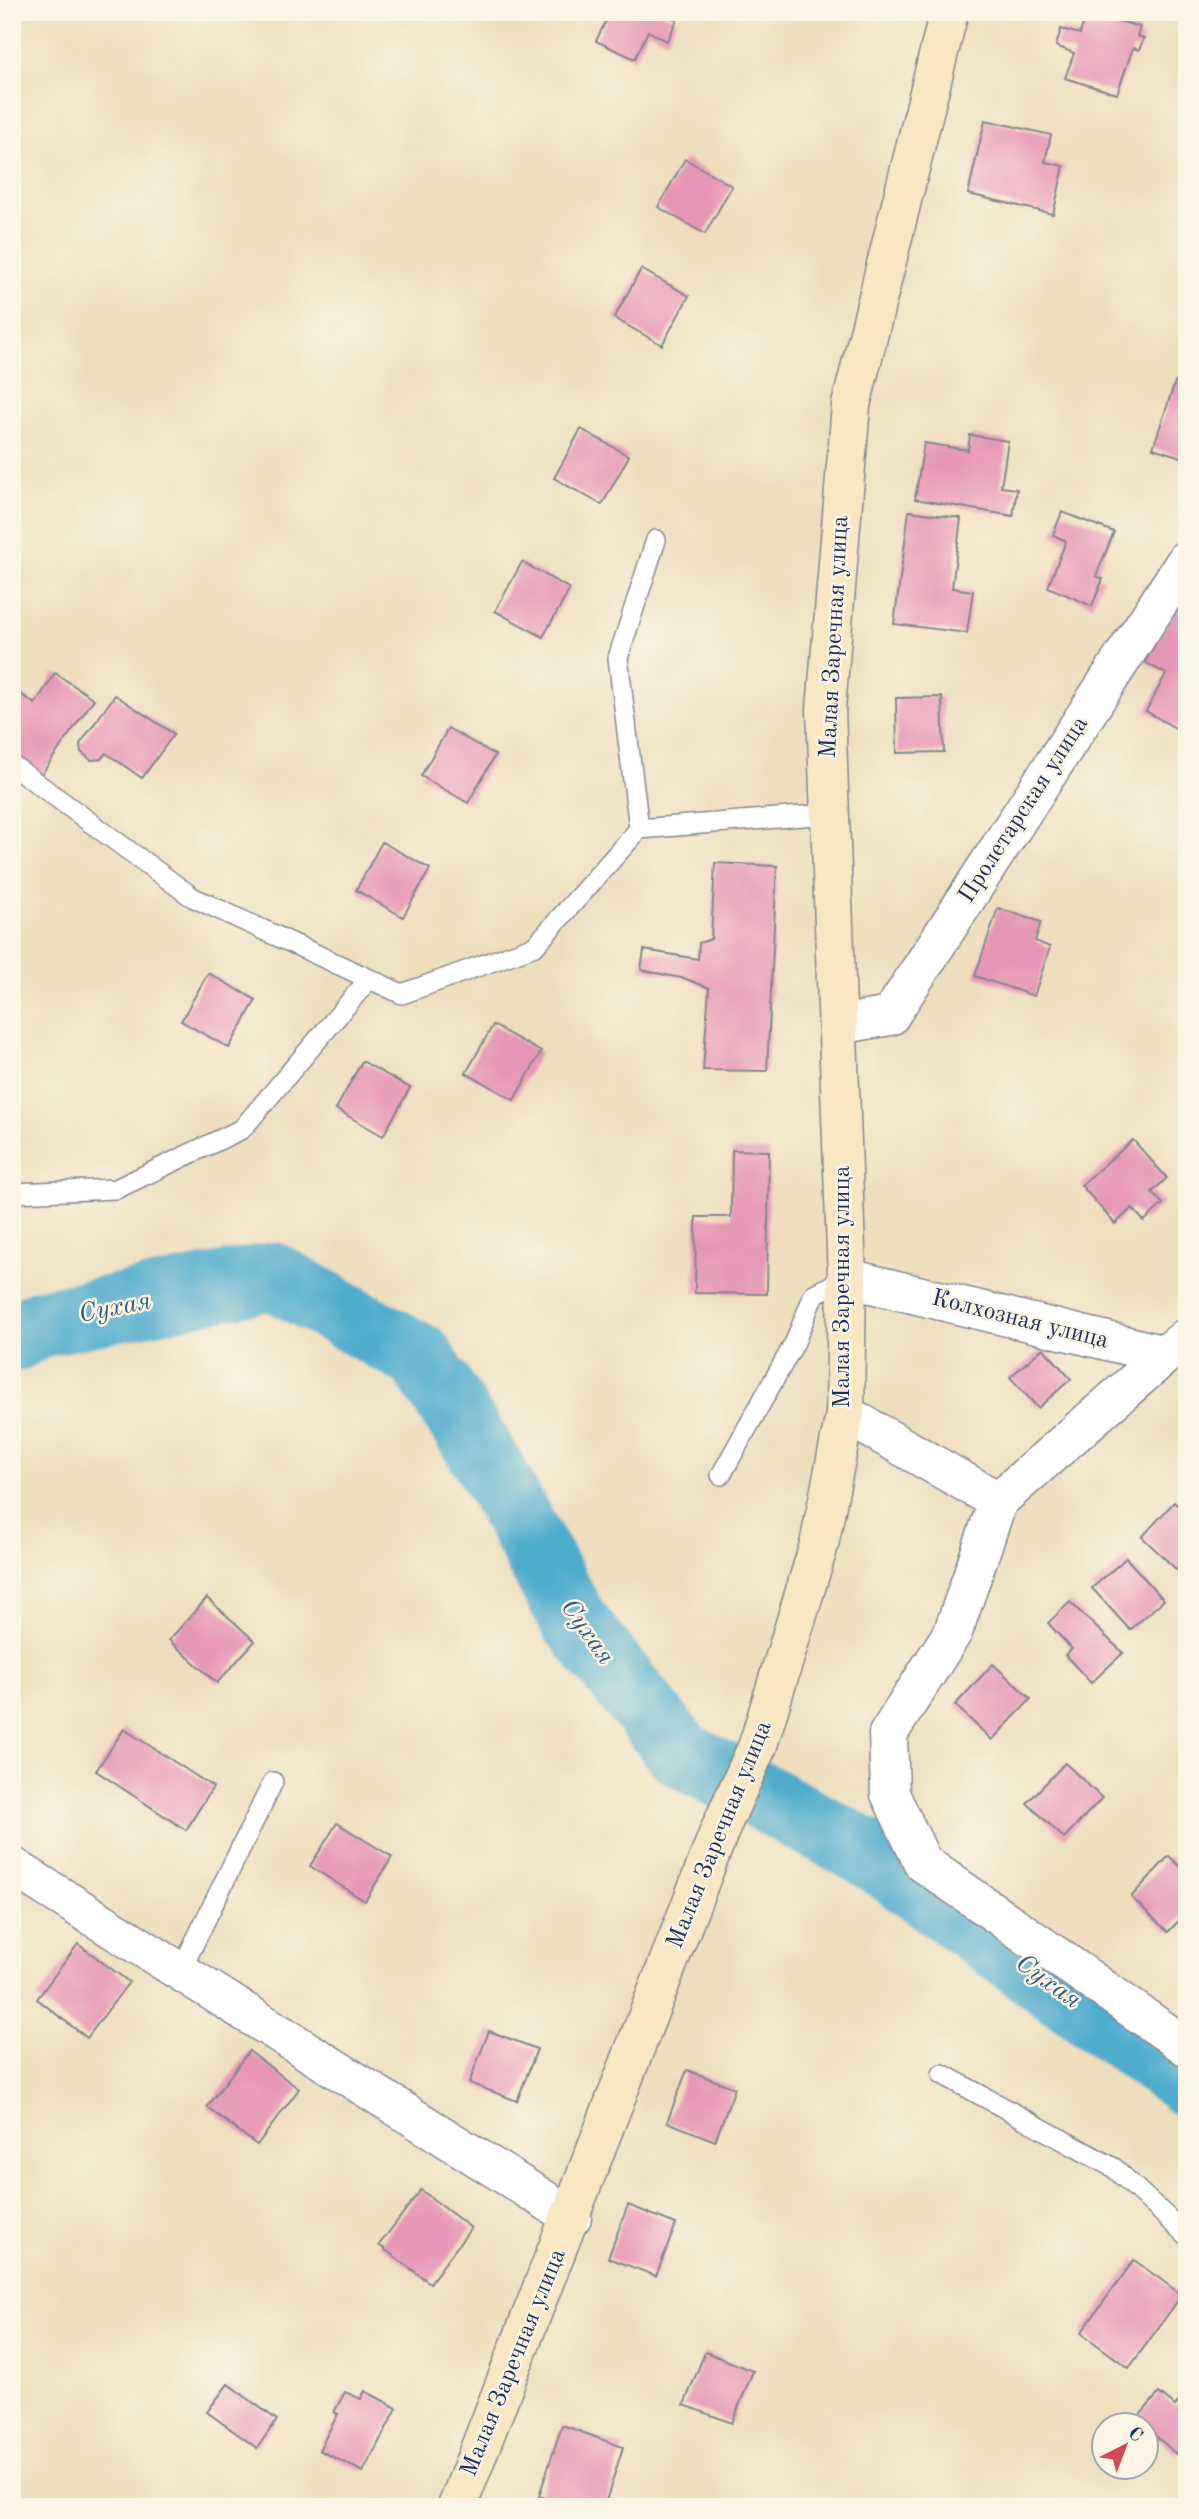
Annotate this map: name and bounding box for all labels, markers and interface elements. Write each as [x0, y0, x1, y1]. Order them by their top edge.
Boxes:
street label: Малая Заречная улица [817, 515, 853, 759]
street label: Пролетарская улица [955, 712, 1093, 908]
street label: Малая Заречная улица [831, 1165, 855, 1409]
street label: Колхозная улица [929, 1286, 1111, 1354]
water label: Сухая [76, 1288, 154, 1328]
water label: Сухая [555, 1594, 619, 1670]
street label: Малая Заречная улица [663, 1718, 777, 1952]
water label: Сухая [1011, 1950, 1085, 2014]
street label: Малая Заречная улица [457, 2246, 571, 2480]
north arrow [1090, 2410, 1160, 2480]
text: С [1124, 2424, 1146, 2446]

